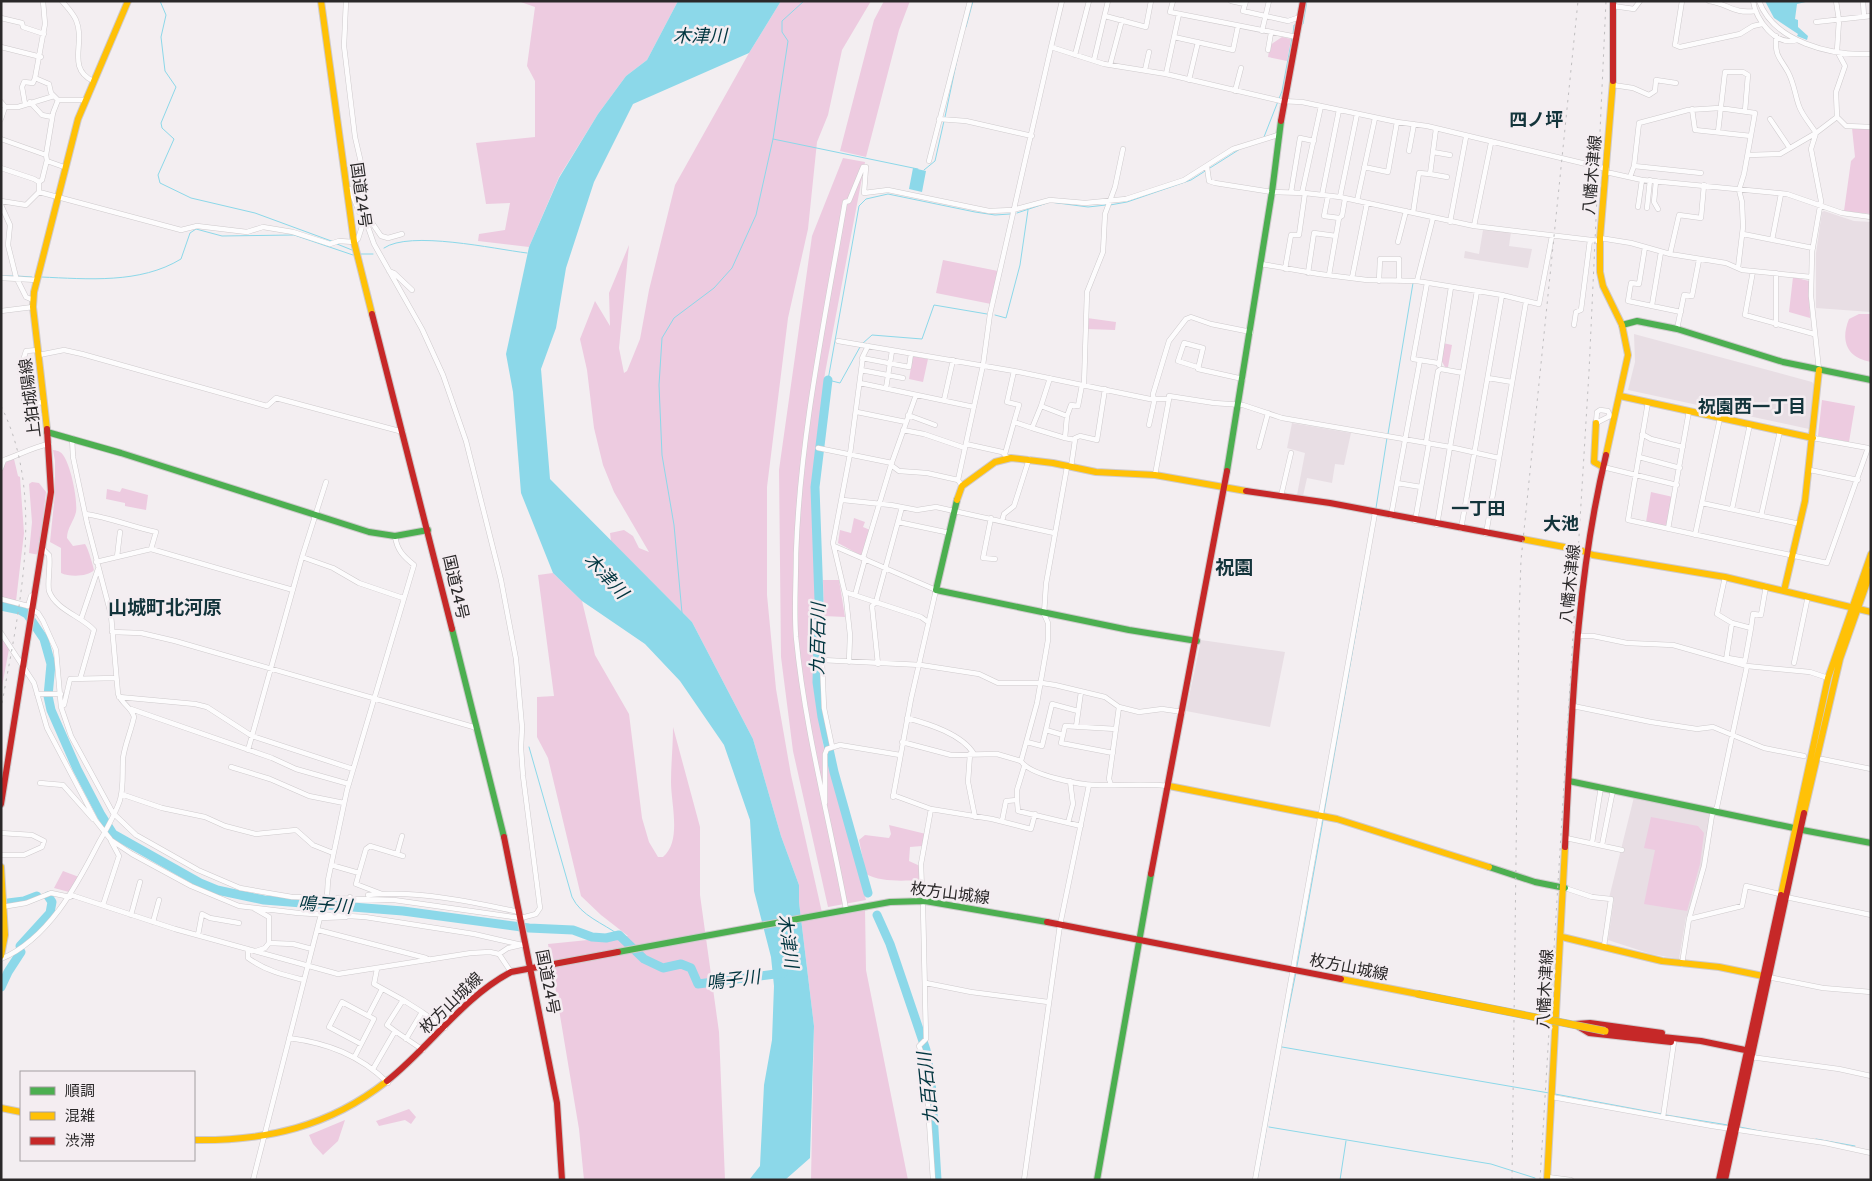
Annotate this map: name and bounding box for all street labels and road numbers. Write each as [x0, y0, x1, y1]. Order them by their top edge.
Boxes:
street label: 八幡木津線 [1579, 134, 1605, 216]
street label: 国道24号 [347, 161, 375, 229]
street label: 上狛城陽線 [16, 357, 44, 439]
street label: 八幡木津線 [1556, 543, 1584, 625]
street label: 国道24号 [439, 553, 473, 621]
street label: 枚方山城線 [909, 879, 991, 907]
street label: 国道24号 [532, 948, 564, 1016]
street label: 八幡木津線 [1533, 949, 1557, 1029]
street label: 枚方山城線 [1308, 950, 1390, 984]
street label: 枚方山城線 [416, 968, 486, 1038]

